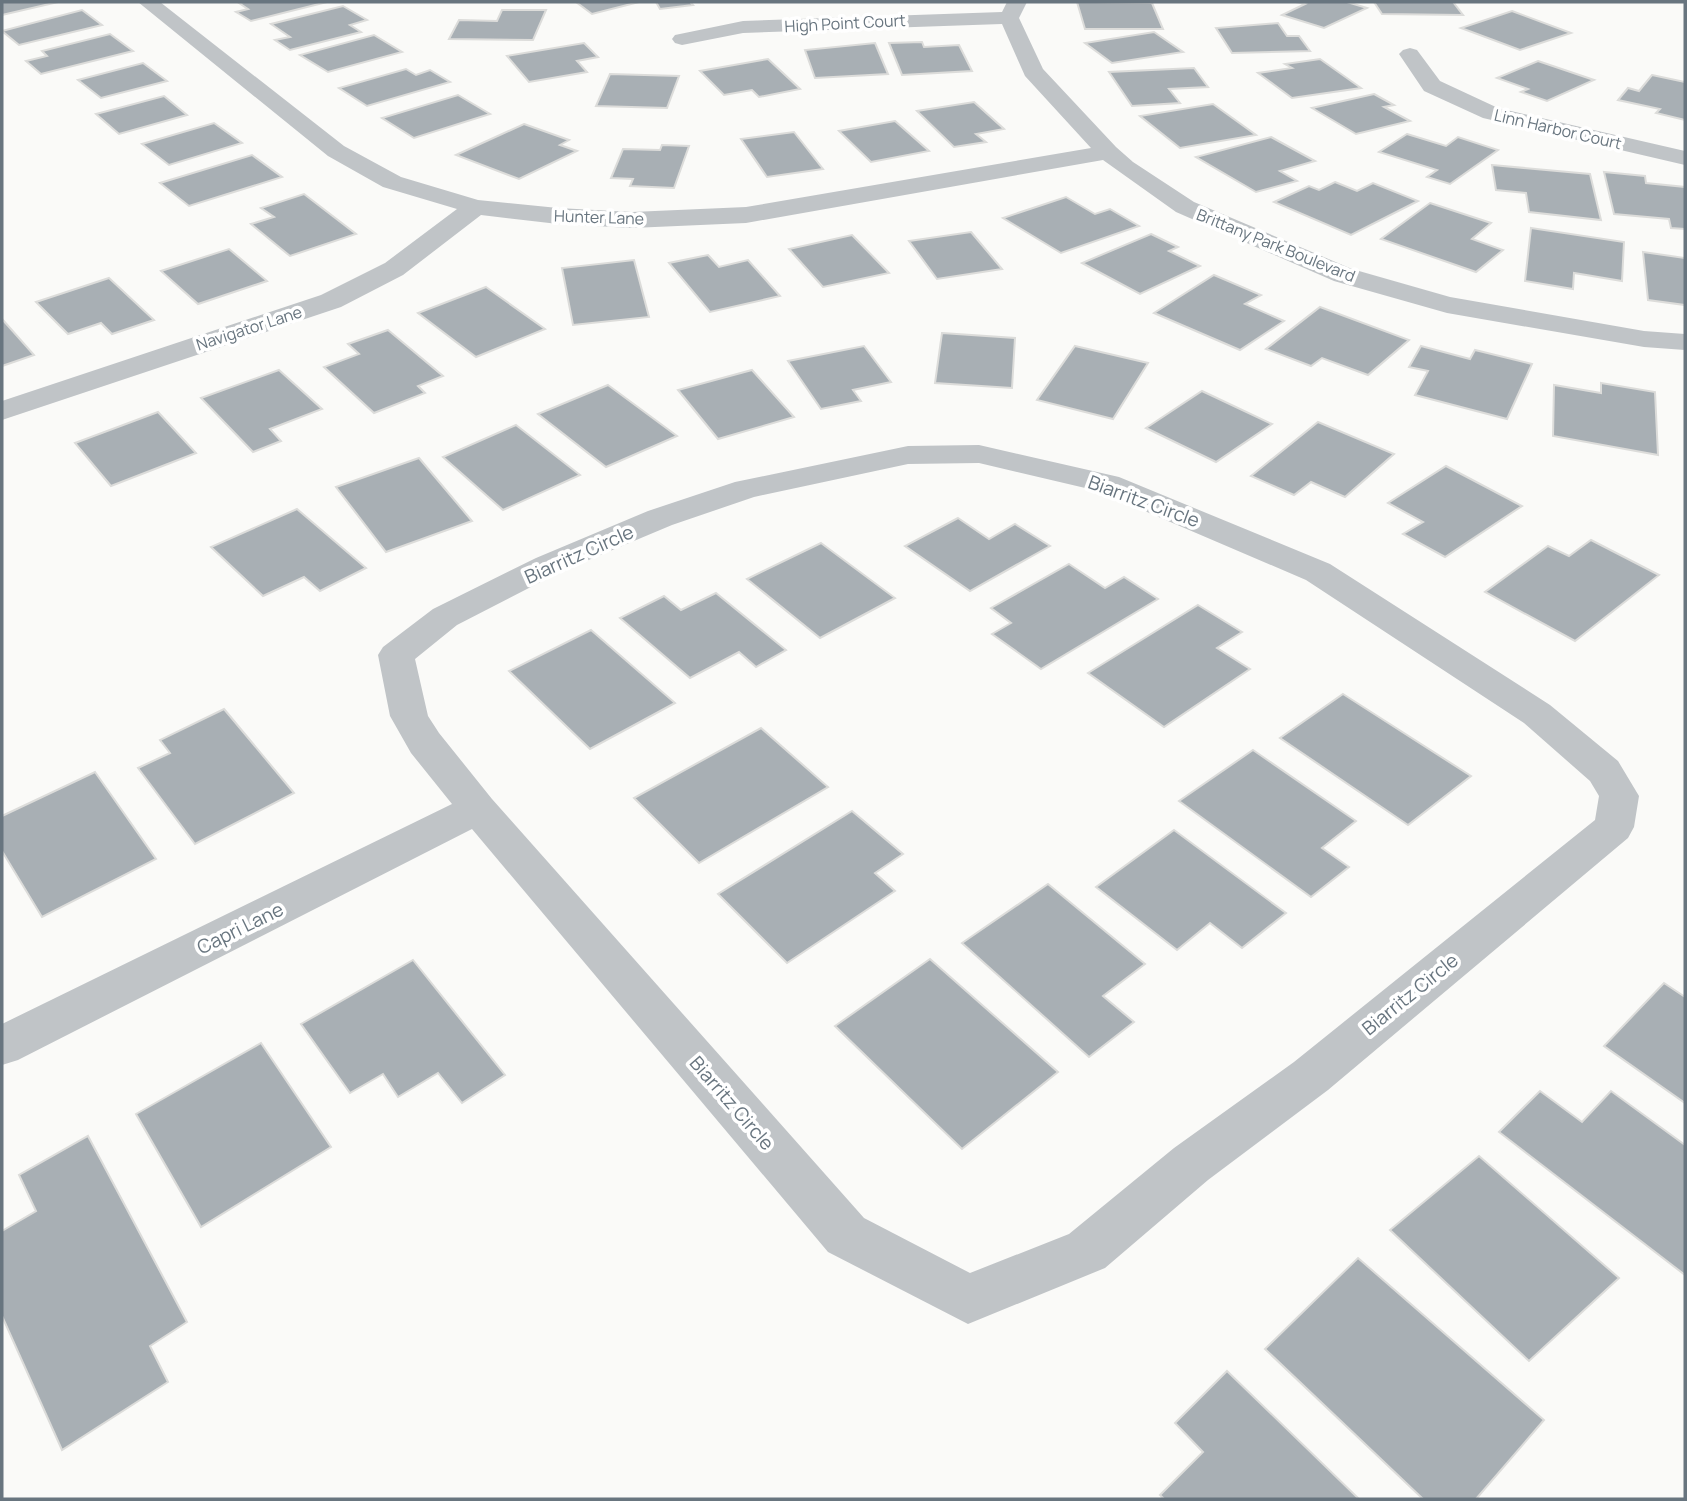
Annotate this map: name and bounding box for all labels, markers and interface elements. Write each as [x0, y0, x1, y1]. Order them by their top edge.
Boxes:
street label: High Point Court [784, 9, 906, 37]
street label: Linn Harbor Court [1492, 104, 1624, 154]
street label: Brittany Park Boulevard [1193, 203, 1359, 287]
street label: Hunter Lane [554, 204, 644, 230]
street label: Navigator Lane [193, 301, 305, 355]
street label: Biarritz Circle [1085, 469, 1203, 533]
street label: Biarritz Circle [520, 518, 638, 590]
street label: Capri Lane [192, 896, 288, 960]
street label: Biarritz Circle [1356, 947, 1464, 1041]
street label: Biarritz Circle [684, 1050, 780, 1156]

